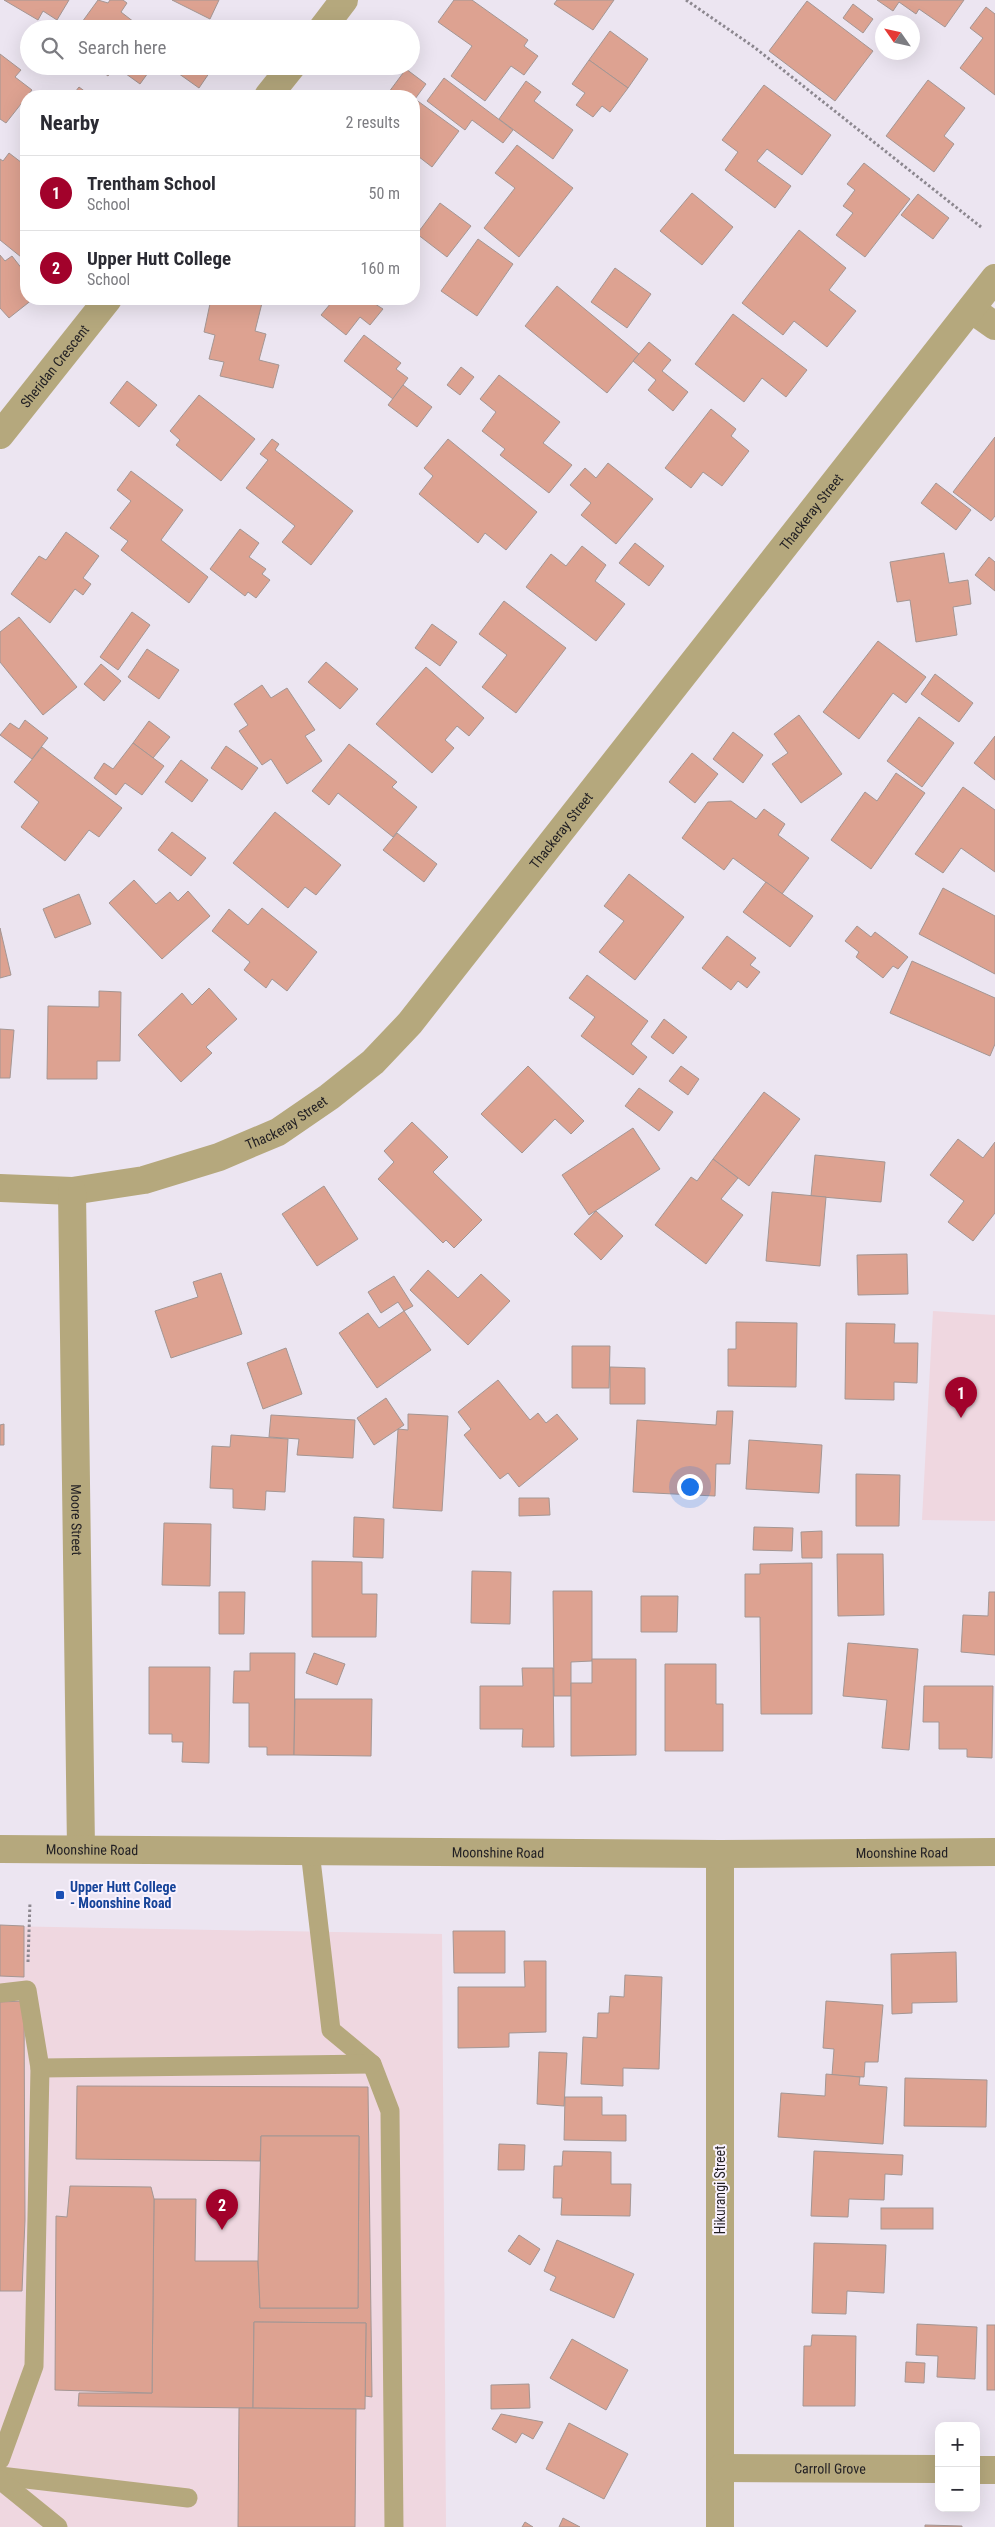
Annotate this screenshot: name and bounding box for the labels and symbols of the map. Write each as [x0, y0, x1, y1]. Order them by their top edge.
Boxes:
north arrow [875, 15, 920, 60]
street label: Sheridan Crescent [17, 322, 92, 411]
street label: Thackeray Street [776, 471, 846, 553]
street label: Thackeray Street [526, 789, 596, 872]
street label: Thackeray Street [243, 1093, 330, 1153]
pin: 1 [945, 1377, 977, 1418]
your location [677, 1474, 703, 1500]
street label: Moore Street [68, 1484, 85, 1556]
street label: Moonshine Road [46, 1841, 138, 1858]
street label: Moonshine Road [452, 1844, 544, 1861]
street label: Moonshine Road [856, 1844, 948, 1861]
place label: Upper Hutt College - Moonshine Road [70, 1879, 176, 1911]
marker: Upper Hutt College - Moonshine Road [54, 1889, 66, 1901]
street label: Hikurangi Street [712, 2146, 728, 2234]
pin: 2 [206, 2189, 238, 2230]
street label: Carroll Grove [794, 2460, 866, 2477]

